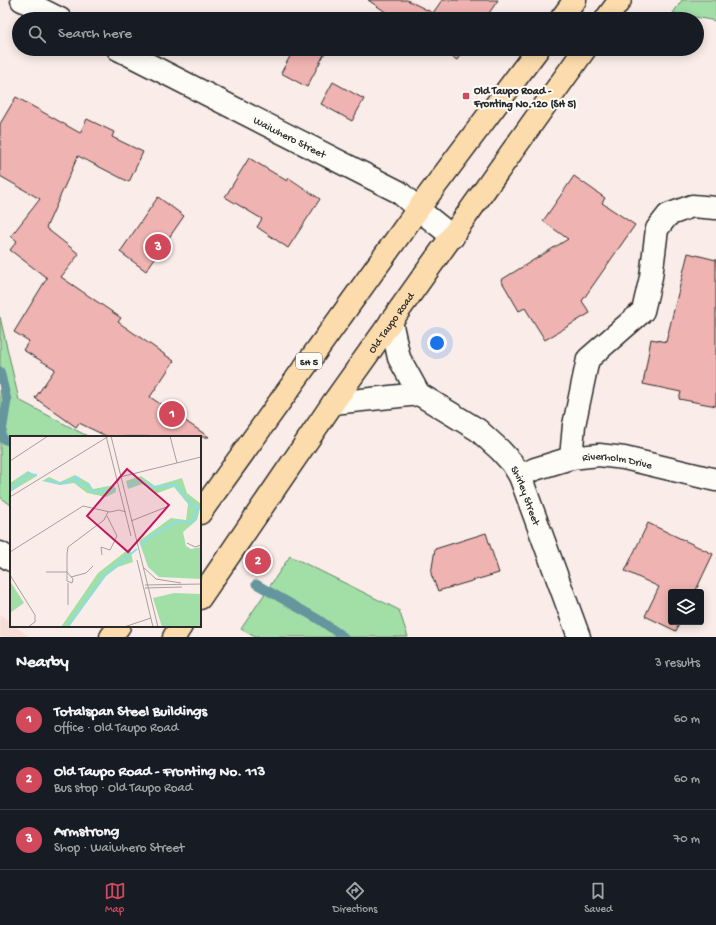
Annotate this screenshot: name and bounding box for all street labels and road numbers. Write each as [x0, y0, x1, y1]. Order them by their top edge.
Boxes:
street label: Waiwhero Street [251, 115, 329, 162]
street label: Old Taupo Road [366, 290, 419, 356]
road number: SH 5 [296, 353, 322, 369]
street label: Riverholm Drive [582, 451, 653, 473]
street label: Shirley Street [507, 464, 542, 529]

